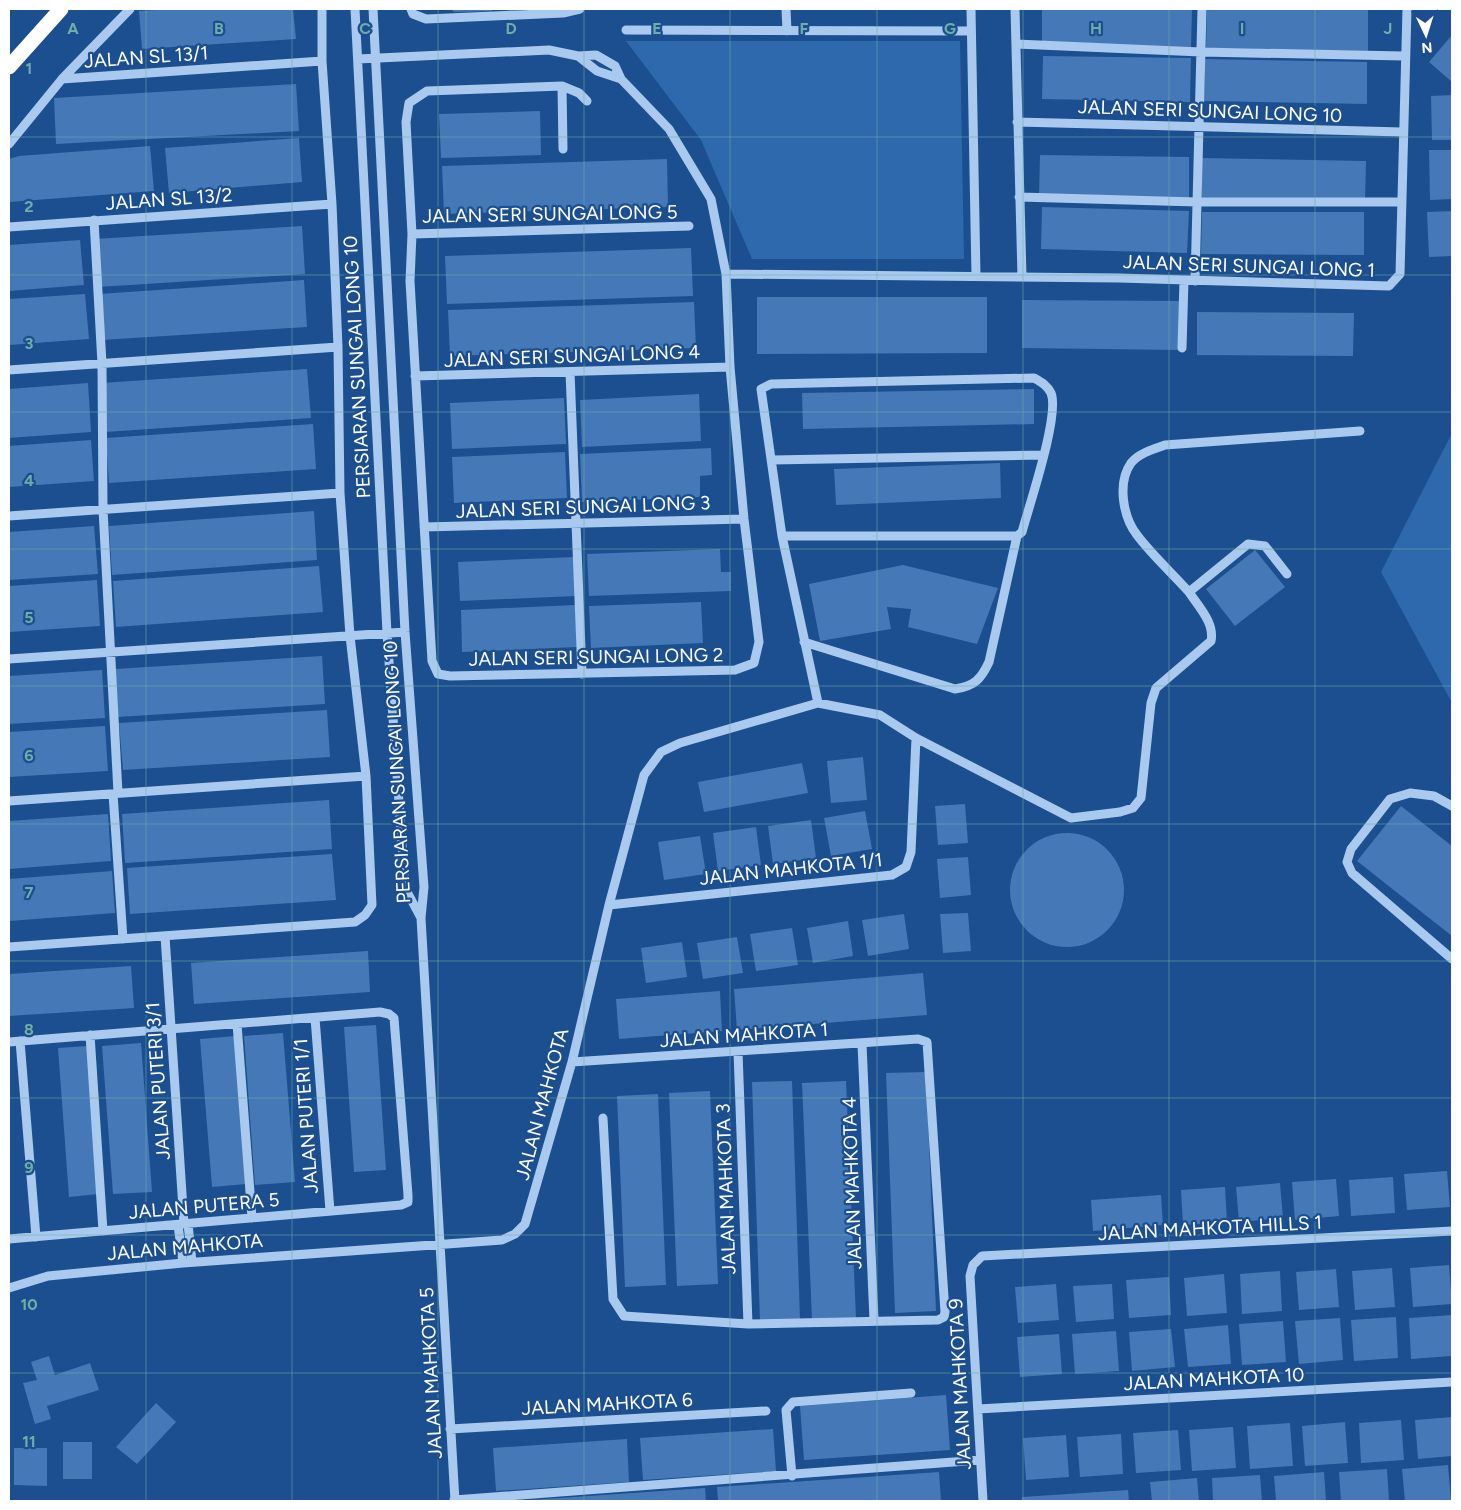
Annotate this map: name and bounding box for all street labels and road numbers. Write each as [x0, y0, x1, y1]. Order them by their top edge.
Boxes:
street label: JALAN SL 13/1 [83, 41, 209, 73]
street label: JALAN SERI SUNGAI LONG 10 [1077, 95, 1343, 127]
street label: JALAN SL 13/2 [105, 183, 233, 215]
street label: JALAN SERI SUNGAI LONG 5 [422, 200, 678, 228]
street label: PERSIARAN SUNGAI LONG 10 [339, 235, 375, 499]
street label: JALAN SERI SUNGAI LONG 1 [1123, 250, 1375, 282]
street label: JALAN SERI SUNGAI LONG 4 [444, 340, 701, 372]
street label: JALAN SERI SUNGAI LONG 3 [455, 491, 711, 523]
street label: PERSIARAN SUNGAI LONG 10 [379, 640, 415, 904]
street label: JALAN SERI SUNGAI LONG 2 [468, 643, 724, 671]
street label: JALAN MAHKOTA 1/1 [698, 848, 884, 890]
street label: JALAN PUTERI 3/1 [141, 1001, 175, 1161]
street label: JALAN MAHKOTA 1 [659, 1018, 829, 1052]
street label: JALAN MAHKOTA [511, 1025, 573, 1182]
street label: JALAN PUTERI 1/1 [289, 1038, 323, 1194]
street label: JALAN MAHKOTA 4 [837, 1096, 867, 1270]
street label: JALAN MAHKOTA 3 [712, 1103, 740, 1275]
street label: JALAN PUTERA 5 [128, 1188, 280, 1224]
street label: JALAN MAHKOTA HILLS 1 [1097, 1211, 1323, 1245]
street label: JALAN MAHKOTA [106, 1229, 264, 1265]
street label: JALAN MAHKOTA 5 [415, 1287, 447, 1459]
street label: JALAN MAHKOTA 9 [944, 1298, 976, 1470]
street label: JALAN MAHKOTA 10 [1123, 1363, 1305, 1395]
street label: JALAN MAHKOTA 6 [521, 1388, 694, 1420]

